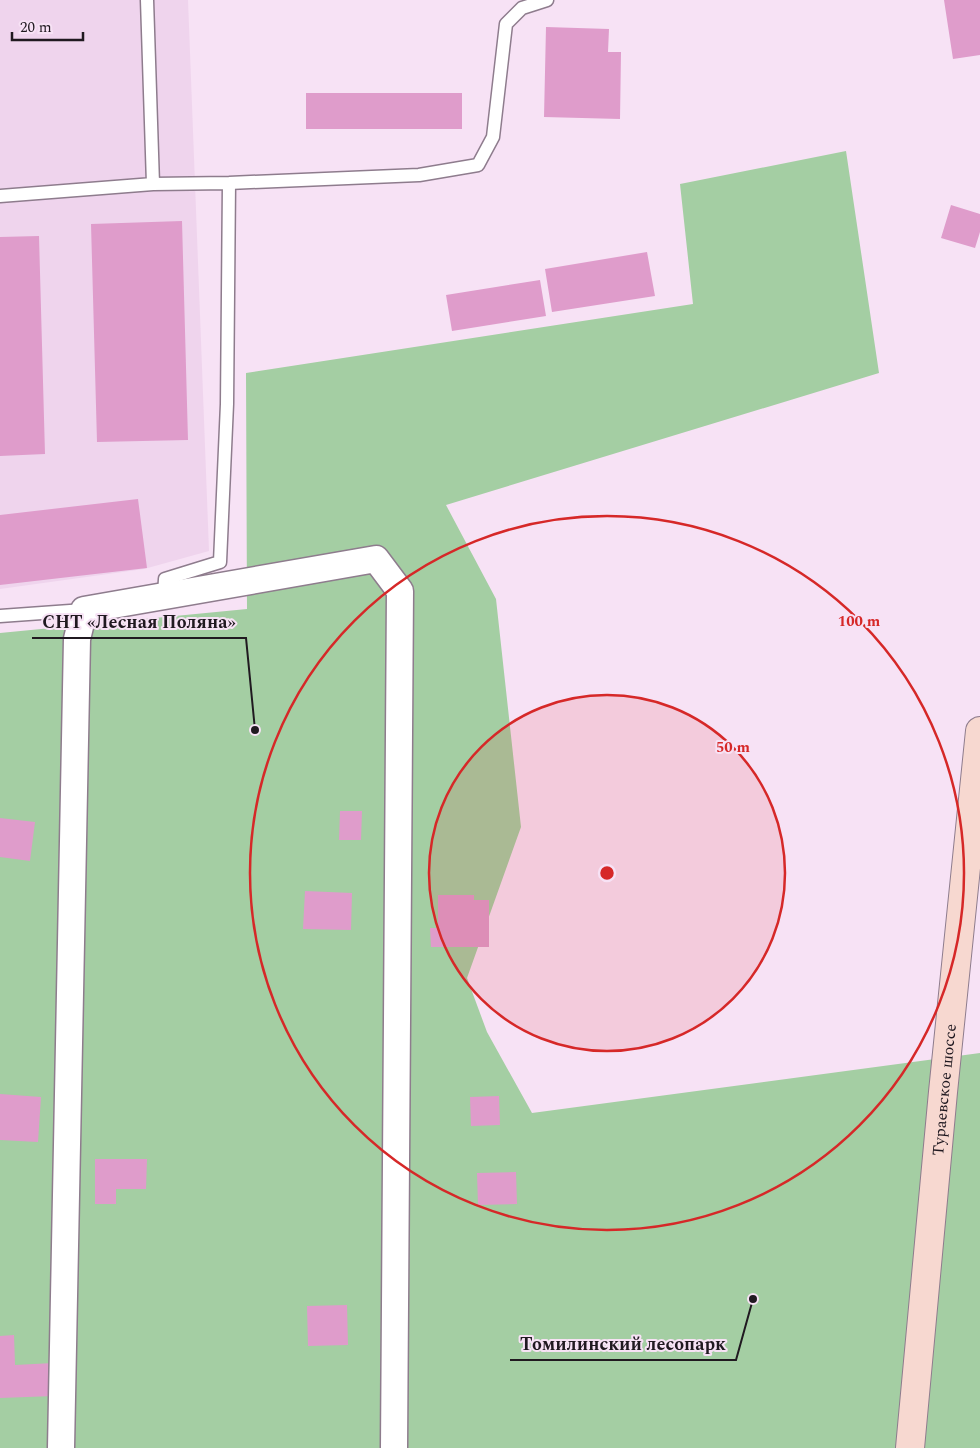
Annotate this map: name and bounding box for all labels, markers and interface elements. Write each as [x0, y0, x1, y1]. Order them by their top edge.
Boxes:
scale bar [12, 10, 84, 42]
text: 20 m [20, 16, 52, 39]
callout: СНТ «Лесная Поляна» [32, 605, 246, 638]
text: СНТ «Лесная Поляна» [42, 609, 236, 636]
text: 100 m [838, 610, 881, 633]
text: 50 m [716, 736, 751, 759]
centre of rings [598, 864, 616, 882]
street label: Тураевское шоссе [926, 1022, 963, 1157]
callout: Томилинский лесопарк [510, 1327, 736, 1360]
text: Томилинский лесопарк [520, 1331, 726, 1358]

